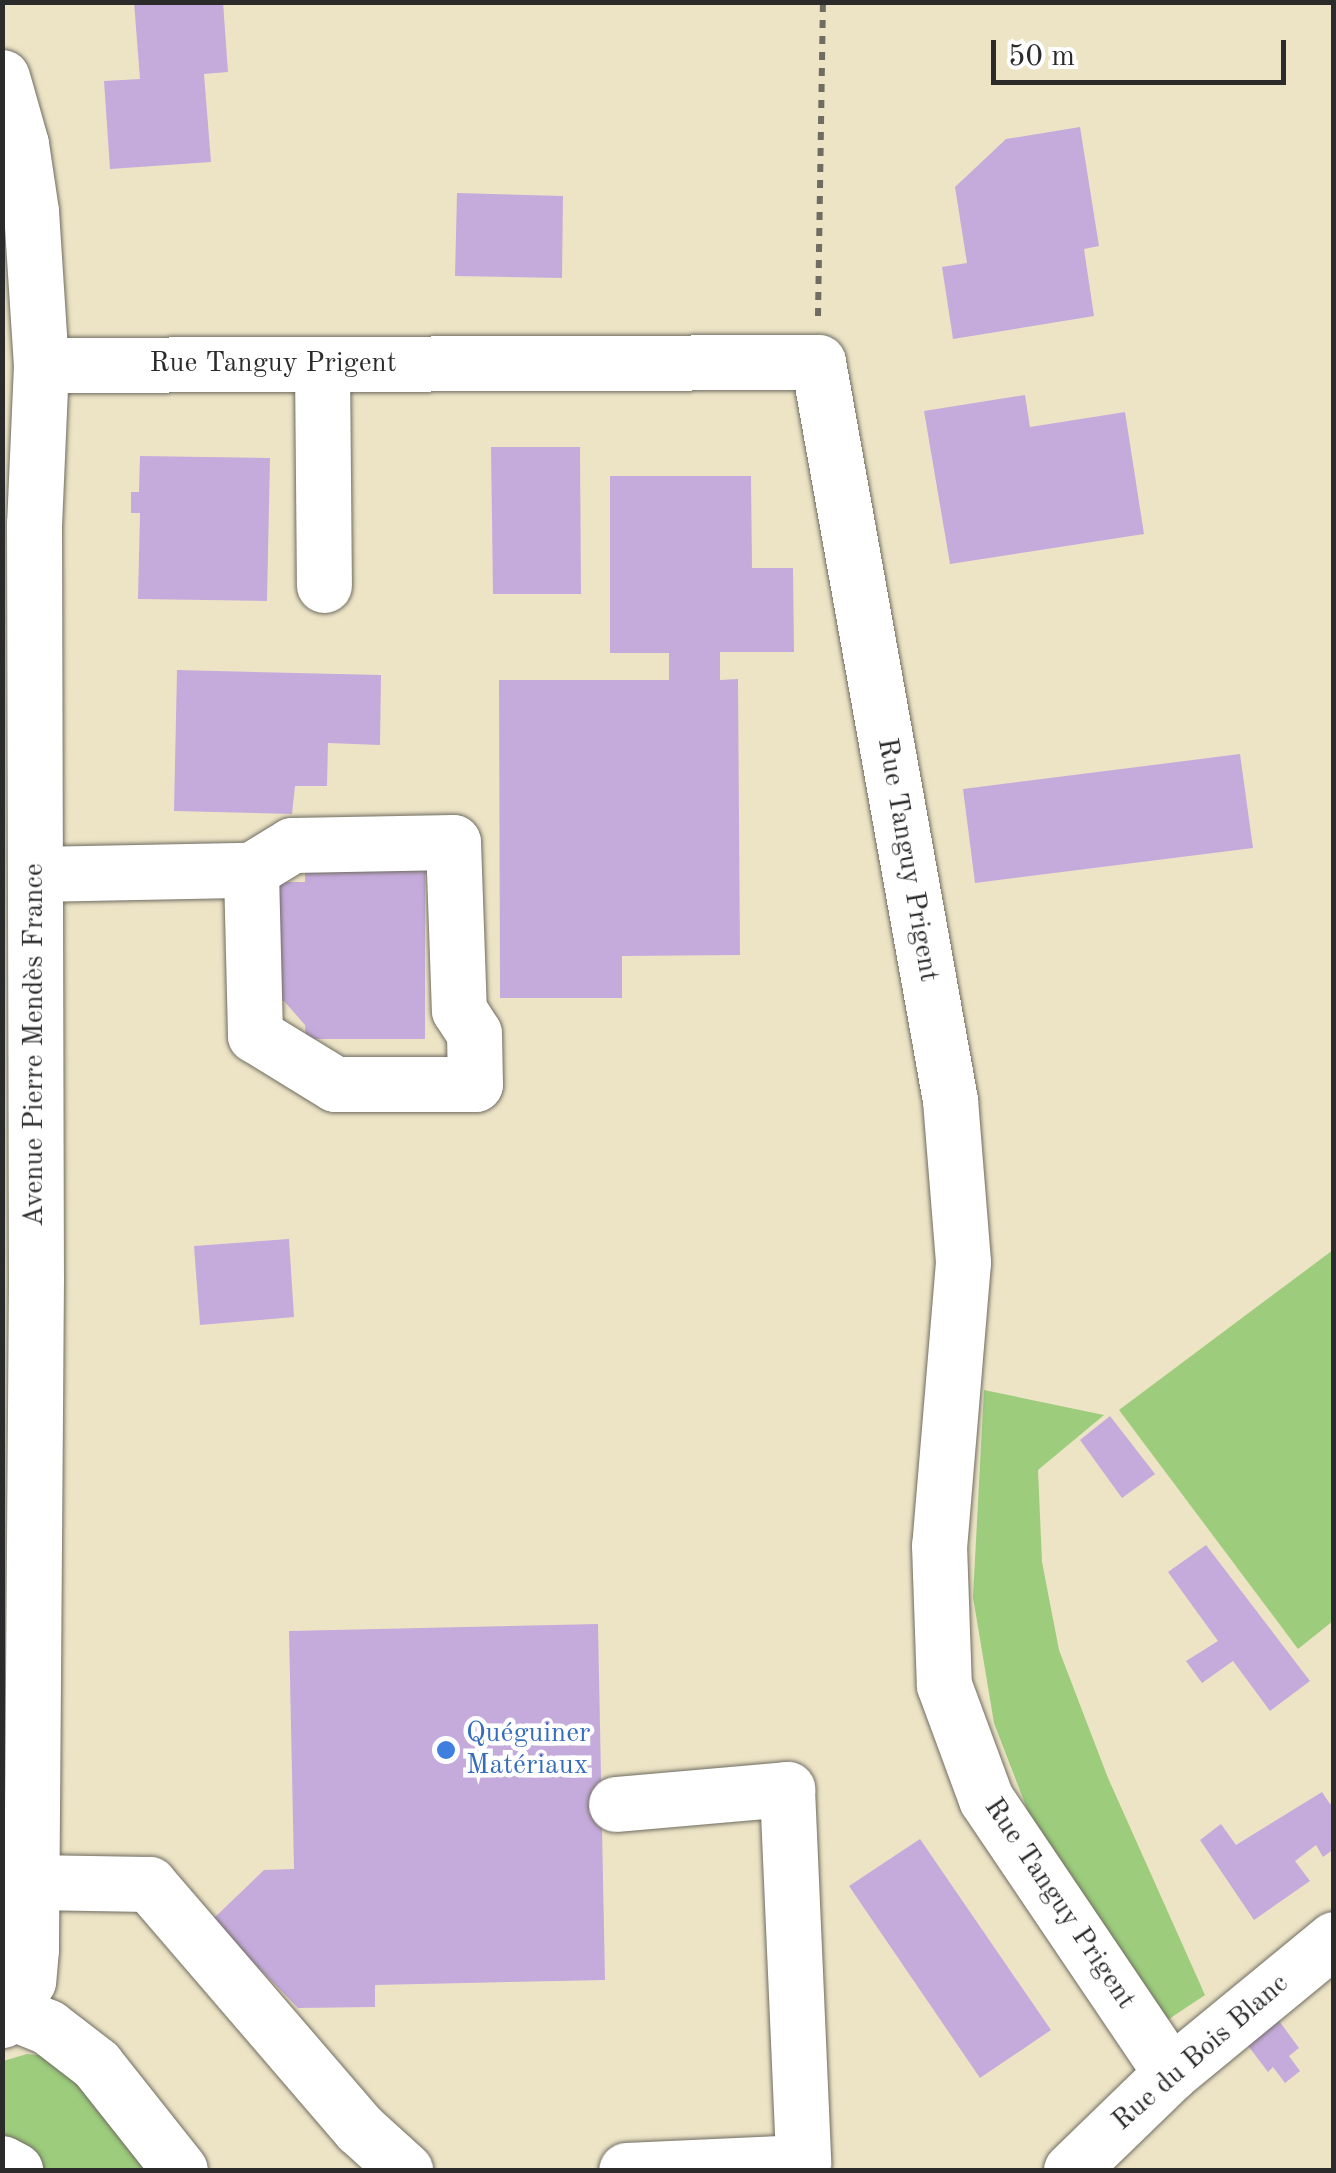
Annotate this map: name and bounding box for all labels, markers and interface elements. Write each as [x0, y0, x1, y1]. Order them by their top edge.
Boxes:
scale bar [996, 20, 1291, 82]
text: 50 m [1008, 42, 1075, 72]
street label: Rue Tanguy Prigent [150, 347, 396, 381]
street label: Rue Tanguy Prigent [869, 735, 945, 985]
street label: Avenue Pierre Mendès France [18, 863, 52, 1227]
place label: Quéguiner Matériaux [466, 1717, 591, 1783]
marker: Quéguiner Matériaux [435, 1739, 457, 1761]
street label: Rue Tanguy Prigent [976, 1792, 1142, 2016]
street label: Rue du Bois Blanc [1106, 1968, 1296, 2138]

